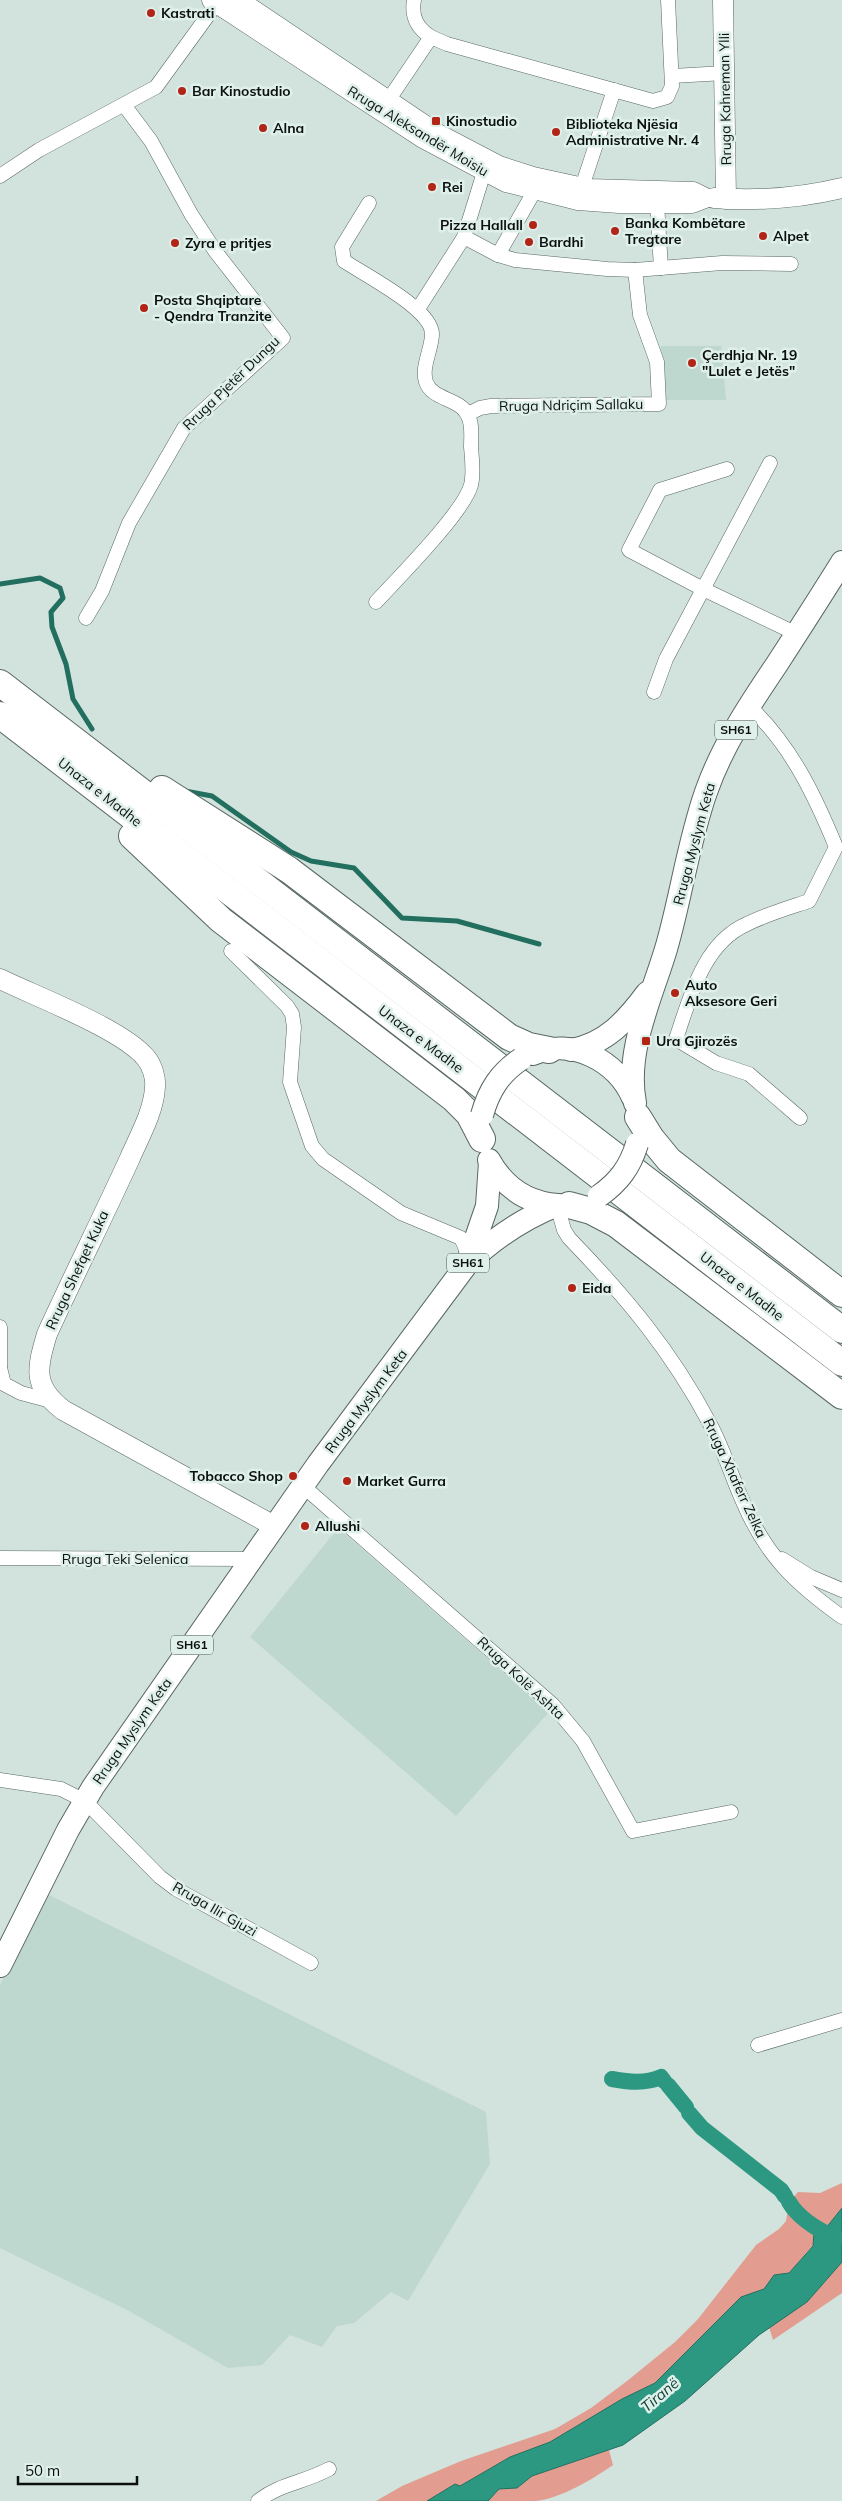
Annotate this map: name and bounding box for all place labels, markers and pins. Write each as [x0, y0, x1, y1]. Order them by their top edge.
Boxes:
place label: Kastrati [161, 4, 214, 22]
marker: Kastrati [145, 7, 157, 19]
place label: Bar Kinostudio [192, 82, 291, 100]
marker: Bar Kinostudio [176, 85, 188, 97]
place label: Kinostudio [446, 112, 517, 130]
marker: Kinostudio [430, 115, 442, 127]
place label: Biblioteka Njësia Administrative Nr. 4 [566, 115, 700, 149]
place label: Alna [273, 119, 304, 137]
marker: Alna [257, 122, 269, 134]
marker: Biblioteka Njësia Administrative Nr. 4 [550, 126, 562, 138]
place label: Rei [442, 178, 463, 196]
marker: Rei [426, 181, 438, 193]
place label: Banka Kombëtare Tregtare [625, 214, 746, 248]
place label: Pizza Hallall [440, 216, 523, 234]
marker: Pizza Hallall [527, 219, 539, 231]
marker: Banka Kombëtare Tregtare [609, 225, 621, 237]
place label: Alpet [773, 227, 809, 245]
marker: Alpet [757, 230, 769, 242]
place label: Bardhi [539, 233, 584, 251]
place label: Zyra e pritjes [185, 234, 272, 252]
marker: Bardhi [523, 236, 535, 248]
marker: Zyra e pritjes [169, 237, 181, 249]
place label: Posta Shqiptare - Qendra Tranzite [154, 291, 272, 325]
marker: Posta Shqiptare - Qendra Tranzite [138, 302, 150, 314]
place label: Çerdhja Nr. 19 "Lulet e Jetës" [702, 346, 797, 380]
marker: Çerdhja Nr. 19 "Lulet e Jetës" [686, 357, 698, 369]
place label: Auto Aksesore Geri [685, 976, 777, 1010]
marker: Auto Aksesore Geri [669, 987, 681, 999]
place label: Ura Gjirozës [656, 1032, 737, 1050]
marker: Ura Gjirozës [640, 1035, 652, 1047]
place label: Eida [582, 1279, 611, 1297]
marker: Eida [566, 1282, 578, 1294]
place label: Tobacco Shop [189, 1467, 283, 1485]
marker: Tobacco Shop [287, 1470, 299, 1482]
place label: Market Gurra [357, 1472, 446, 1490]
marker: Market Gurra [341, 1475, 353, 1487]
place label: Allushi [315, 1517, 360, 1535]
marker: Allushi [299, 1520, 311, 1532]

